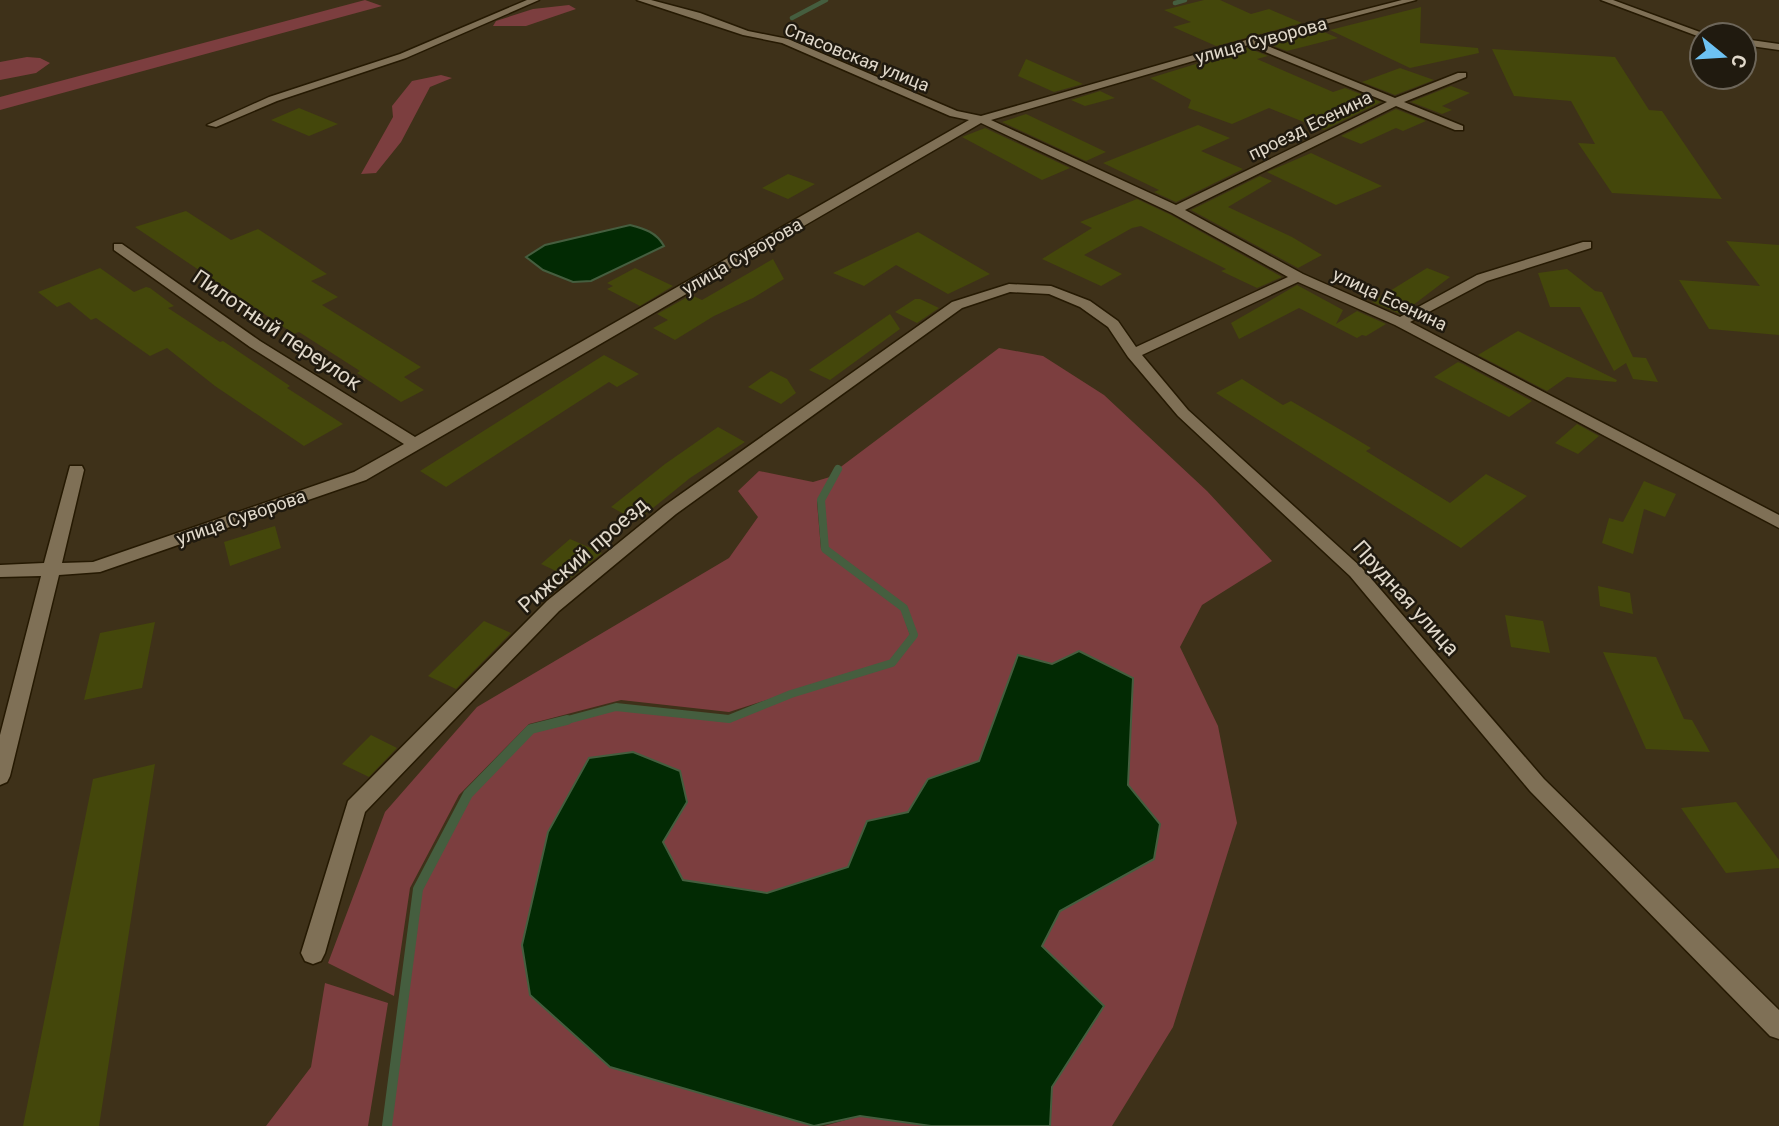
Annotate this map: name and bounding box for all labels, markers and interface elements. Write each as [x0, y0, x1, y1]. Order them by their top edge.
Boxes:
street label: улица Суворова [1193, 12, 1329, 68]
street label: Спасовская улица [781, 18, 933, 96]
north arrow [1688, 21, 1758, 91]
text: С [1726, 52, 1752, 71]
street label: проезд Есенина [1245, 86, 1375, 164]
street label: улица Суворова [678, 213, 806, 299]
street label: улица Есенина [1329, 263, 1451, 335]
street label: Пилотный переулок [188, 265, 366, 396]
street label: улица Суворова [174, 485, 308, 549]
street label: Рижский проезд [513, 492, 653, 618]
street label: Прудная улица [1348, 535, 1464, 661]

